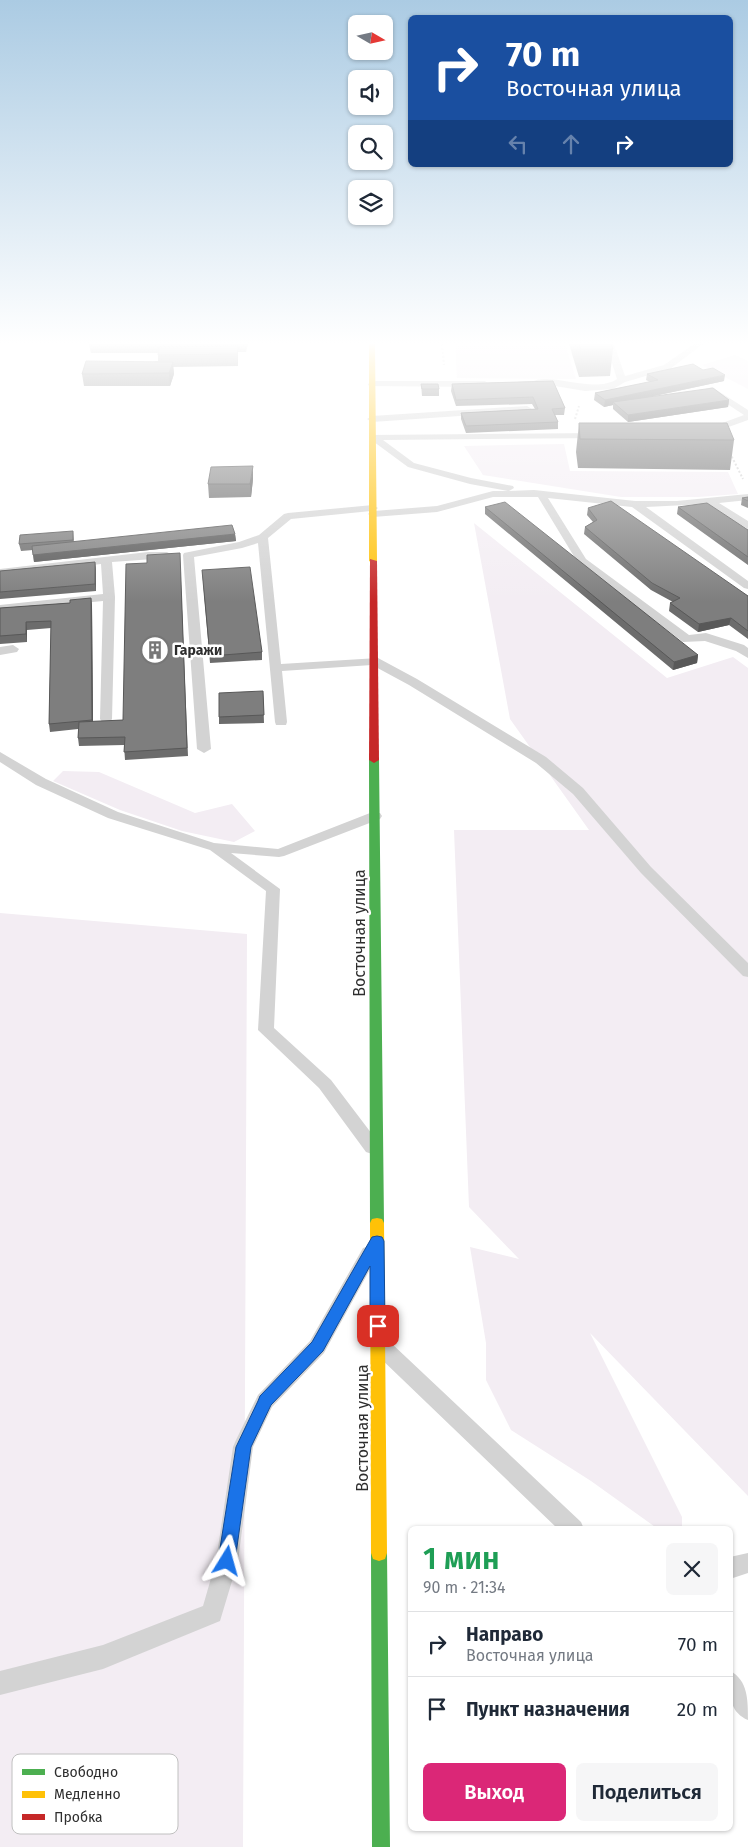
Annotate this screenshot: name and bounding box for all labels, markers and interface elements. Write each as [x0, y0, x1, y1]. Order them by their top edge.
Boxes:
north arrow [348, 15, 392, 60]
map controls [348, 15, 393, 225]
text: 70 m [506, 33, 580, 75]
icon: right [423, 35, 488, 100]
button: sound [348, 70, 393, 115]
text: Восточная улица [506, 75, 681, 102]
button: search [348, 125, 393, 170]
icon: left [504, 130, 532, 158]
icon: ahead [557, 130, 585, 158]
icon: right [610, 130, 638, 158]
button: layers [348, 180, 393, 225]
building icon: Гаражи [140, 635, 170, 665]
place label: Гаражи [174, 642, 222, 659]
street label: Восточная улица [350, 869, 369, 997]
pin [357, 1305, 399, 1347]
icon: arrive [364, 1312, 392, 1340]
street label: Восточная улица [353, 1364, 372, 1492]
position arrow [200, 1534, 252, 1586]
text: 1 мин [423, 1541, 500, 1577]
button: close [666, 1543, 718, 1595]
text: 90 m · 21:34 [423, 1578, 505, 1597]
text: Направо [466, 1623, 543, 1646]
icon: right [423, 1630, 451, 1658]
text: 70 m [678, 1633, 718, 1656]
text: Восточная улица [466, 1646, 594, 1665]
icon: arrive [423, 1695, 451, 1723]
text: Пункт назначения [466, 1698, 630, 1721]
text: 20 m [677, 1698, 718, 1721]
legend [12, 1754, 178, 1834]
button: Выход [423, 1763, 566, 1821]
button: Поделиться [576, 1763, 718, 1821]
text: Свободно [54, 1764, 118, 1781]
text: Медленно [54, 1786, 121, 1803]
text: Пробка [54, 1809, 103, 1826]

